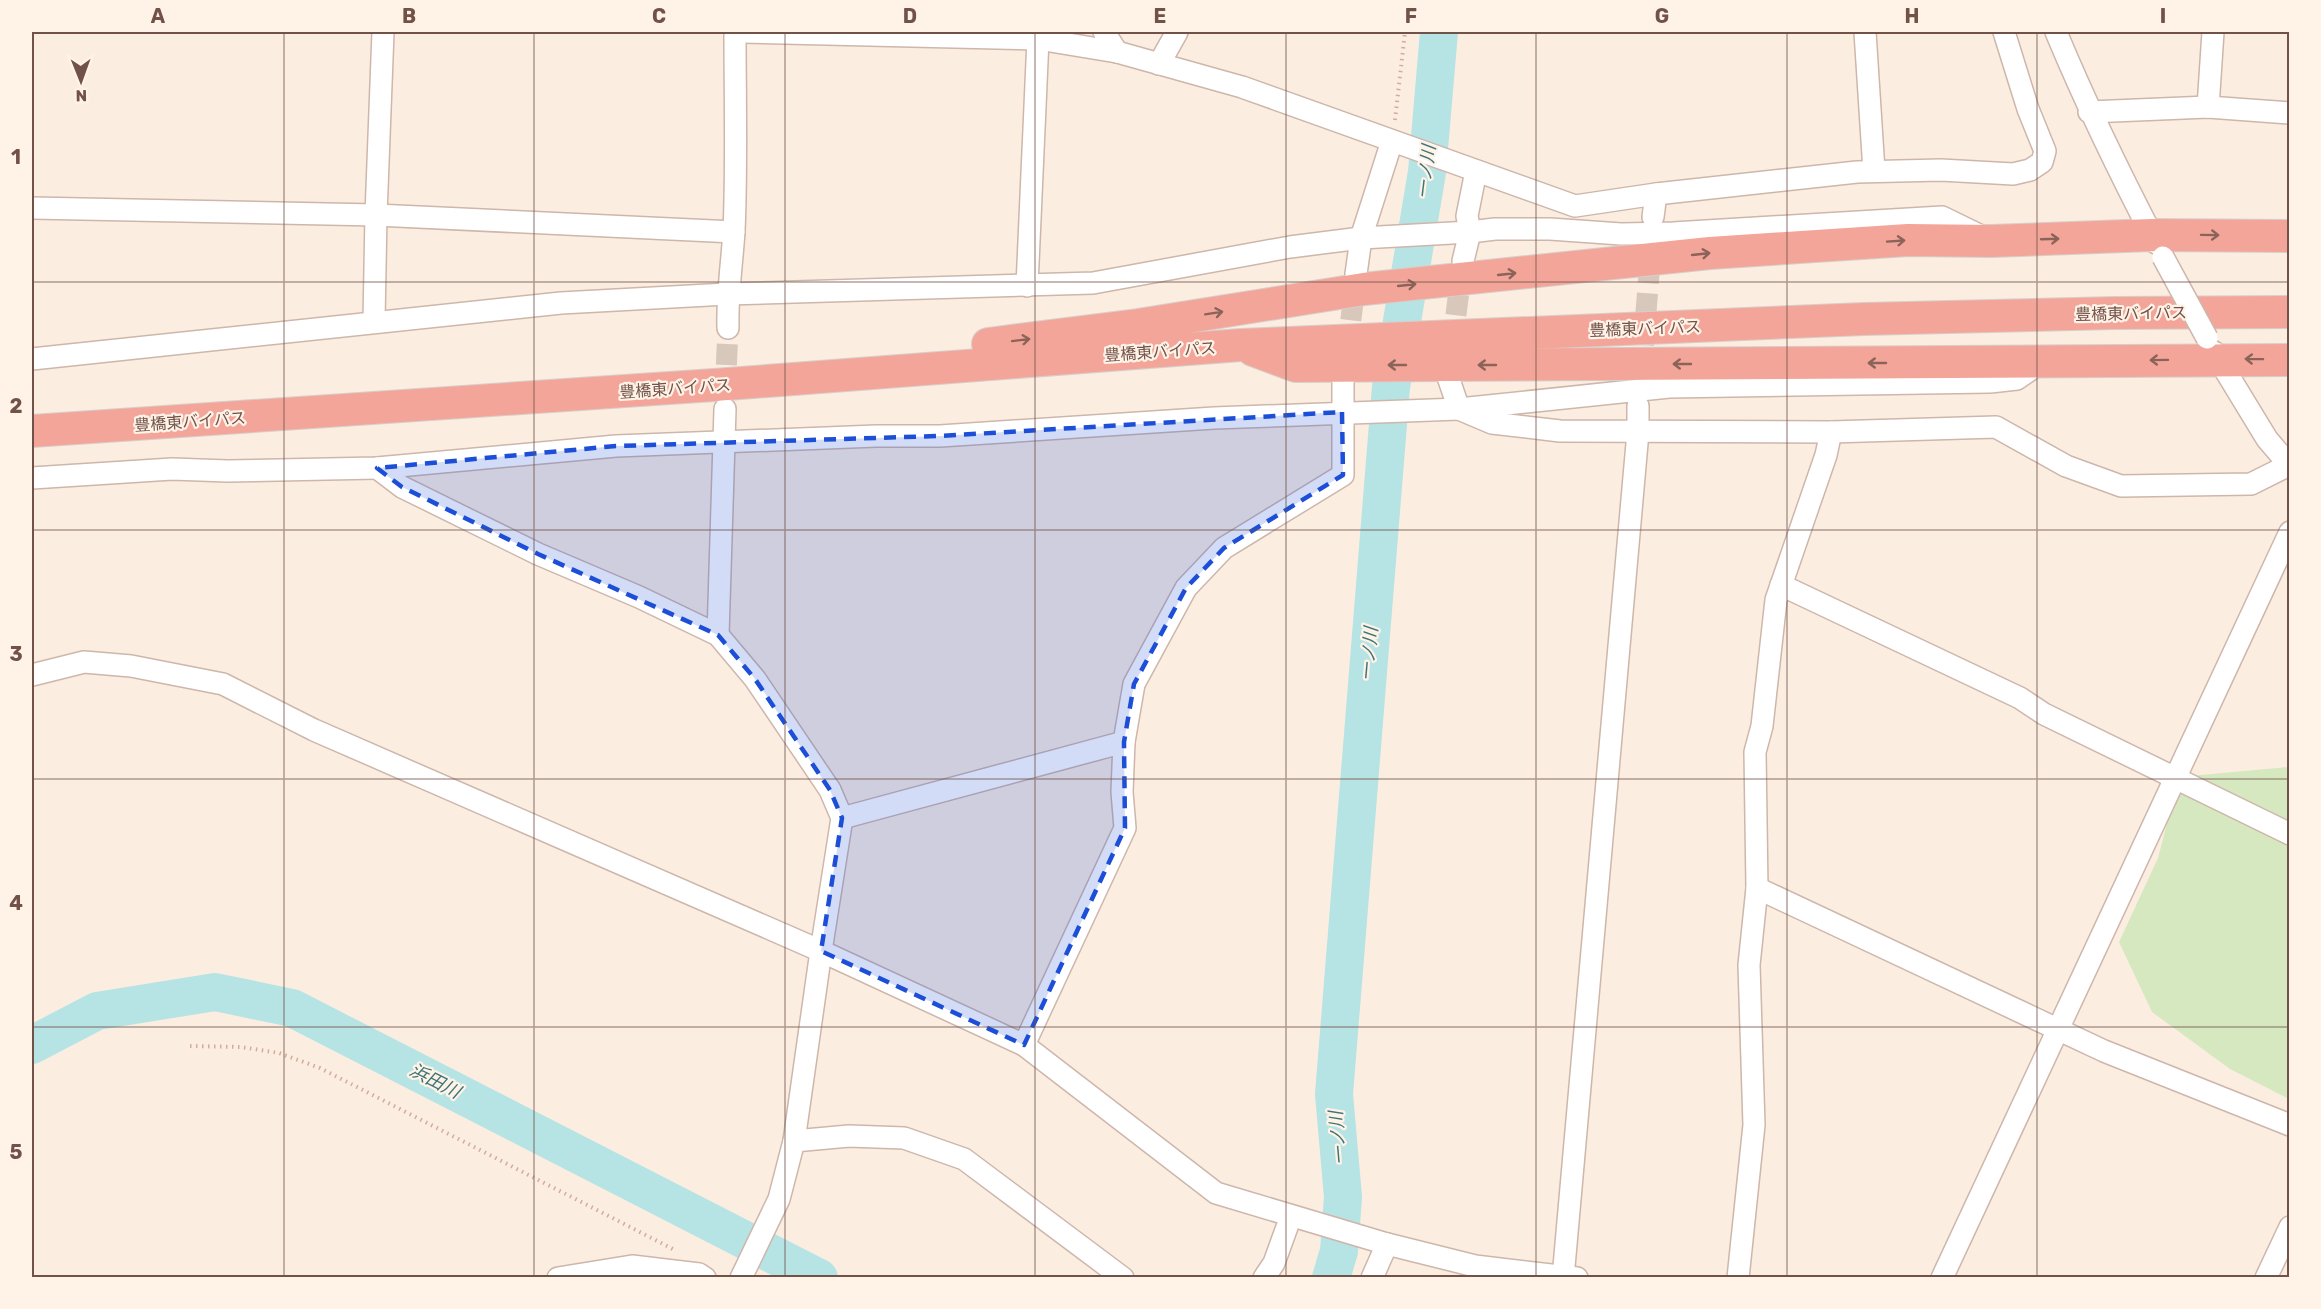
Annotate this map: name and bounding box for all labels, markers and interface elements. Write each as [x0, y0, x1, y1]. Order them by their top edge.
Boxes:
text: A [151, 4, 166, 28]
text: B [402, 4, 416, 28]
text: C [652, 4, 666, 28]
text: D [903, 4, 917, 28]
text: E [1154, 4, 1166, 28]
text: F [1405, 4, 1417, 28]
text: G [1655, 4, 1669, 28]
text: H [1905, 4, 1919, 28]
text: I [2160, 4, 2166, 28]
north arrow [51, 51, 111, 111]
text: N [75, 86, 87, 105]
water label: 一ノ川 [1412, 142, 1440, 200]
text: 1 [11, 145, 21, 169]
one-way arrow [2200, 230, 2220, 241]
one-way arrow [2039, 233, 2059, 244]
one-way arrow [1885, 235, 1905, 246]
one-way arrow [1691, 248, 1711, 259]
one-way arrow [1497, 269, 1517, 280]
one-way arrow [1396, 279, 1416, 290]
street label: 豊橋東バイパス [2075, 303, 2187, 324]
one-way arrow [1204, 307, 1224, 318]
street label: 豊橋東バイパス [1589, 317, 1701, 340]
one-way arrow [1011, 334, 1031, 345]
street label: 豊橋東バイパス [1104, 338, 1216, 365]
one-way arrow [2150, 354, 2170, 366]
one-way arrow [2244, 354, 2264, 365]
one-way arrow [1867, 357, 1887, 369]
one-way arrow [1672, 358, 1692, 370]
one-way arrow [1387, 359, 1407, 371]
one-way arrow [1477, 359, 1497, 371]
street label: 豊橋東バイパス [619, 375, 731, 402]
text: 2 [10, 394, 23, 418]
street label: 豊橋東バイパス [134, 408, 246, 435]
water label: 一ノ川 [1356, 624, 1382, 682]
text: 3 [9, 642, 23, 666]
text: 4 [9, 891, 23, 915]
water label: 浜田川 [406, 1059, 466, 1104]
water label: 一ノ川 [1325, 1108, 1351, 1166]
text: 5 [10, 1140, 23, 1164]

